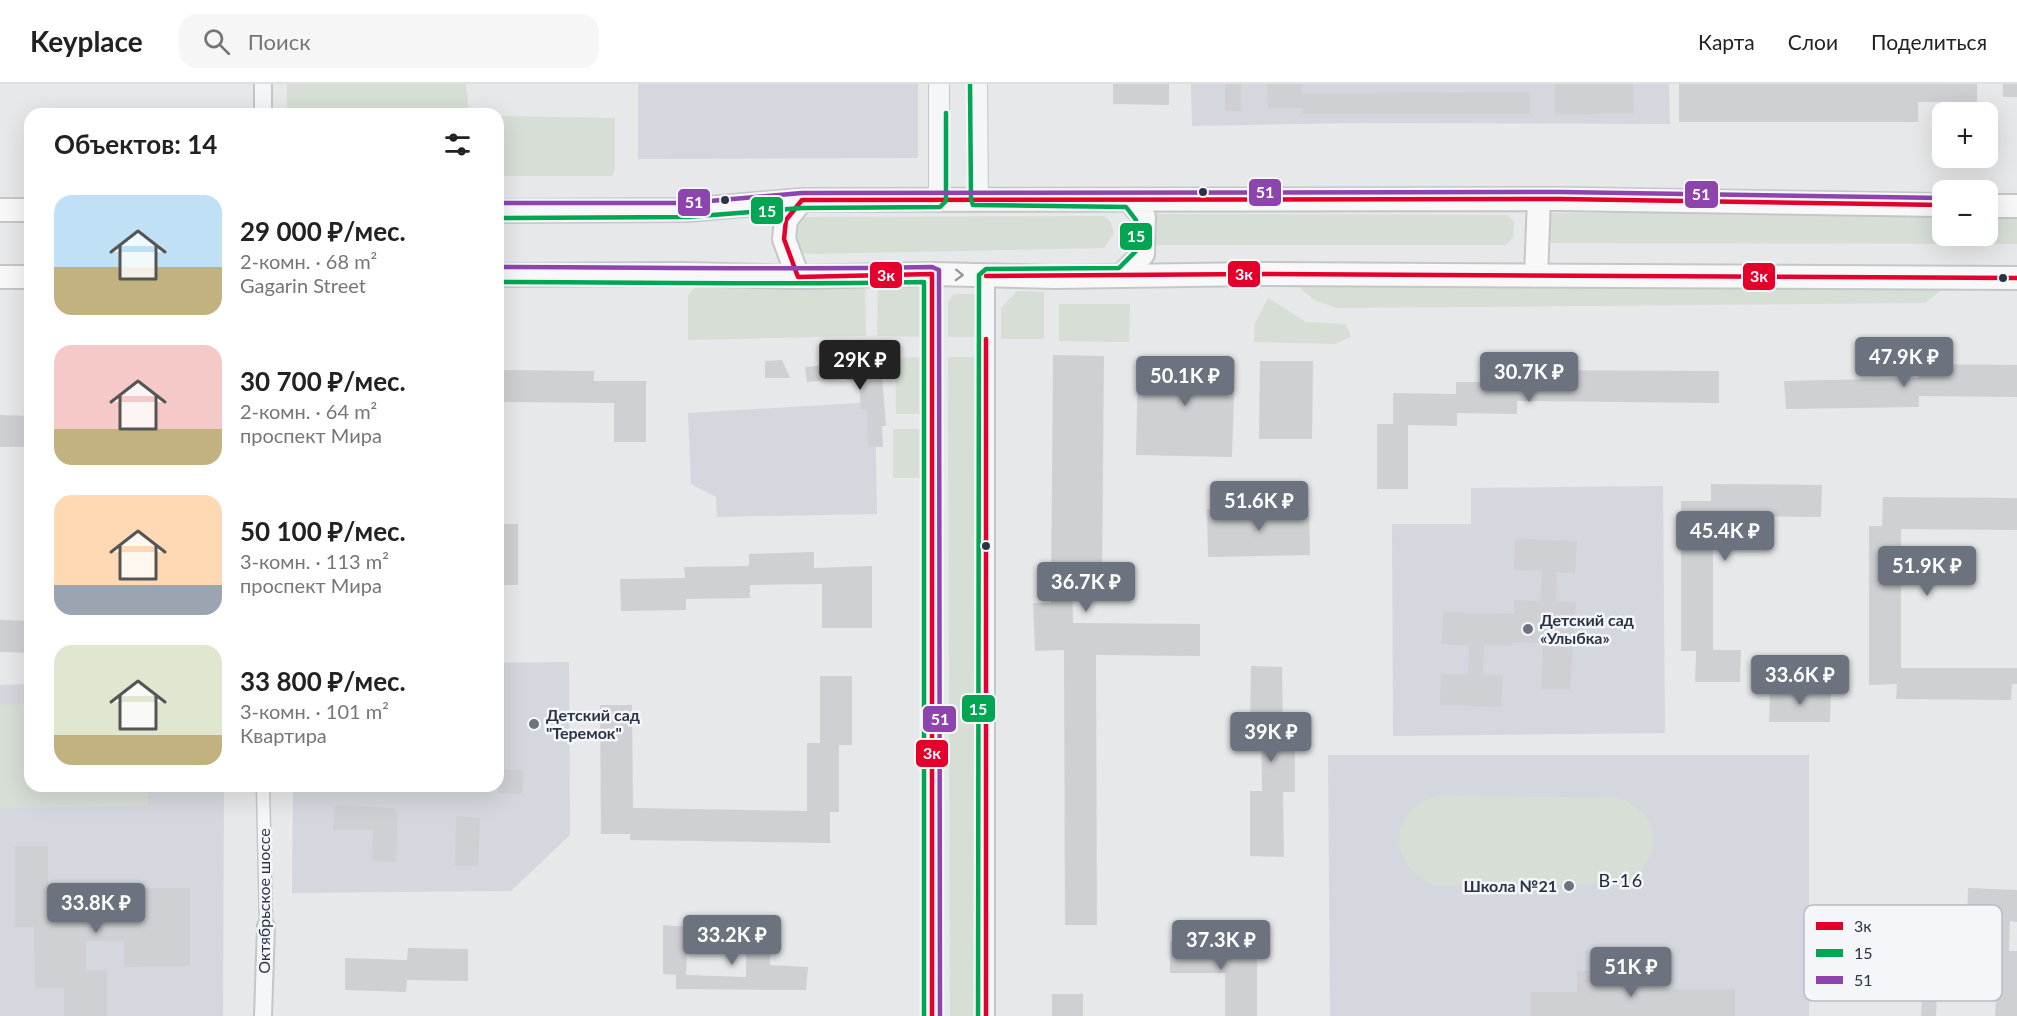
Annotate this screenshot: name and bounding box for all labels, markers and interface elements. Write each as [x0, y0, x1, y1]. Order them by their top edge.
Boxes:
search box [179, 14, 599, 68]
text: Keyplace [30, 24, 143, 58]
icon: search [200, 25, 233, 58]
text: Поиск [248, 28, 311, 55]
text: Карта [1698, 29, 1755, 54]
text: Слои [1788, 29, 1838, 54]
text: Поделиться [1871, 29, 1987, 54]
map controls [1932, 102, 1998, 246]
button: + [1932, 102, 1998, 168]
text: Объектов: 14 [54, 128, 217, 160]
icon: filters [441, 128, 474, 161]
line badge: 51 [1248, 178, 1282, 207]
line badge: 51 [1684, 180, 1719, 209]
button: − [1932, 180, 1998, 246]
text: 51 [1256, 182, 1274, 201]
text: 51 [1692, 184, 1710, 203]
unlabelled marker [1197, 186, 1209, 198]
line badge: 51 [677, 188, 711, 217]
text: 51 [685, 192, 703, 211]
unlabelled marker [719, 194, 731, 206]
line badge: 15 [750, 196, 784, 225]
text: 15 [758, 201, 776, 220]
text: 29 000 ₽/мес. [240, 215, 406, 247]
icon: home [102, 219, 174, 291]
line badge: 15 [1119, 222, 1153, 251]
text: 15 [1127, 226, 1145, 245]
text: 2-комн. · 68 m² [240, 249, 377, 273]
line badge: 3к [1227, 260, 1261, 288]
line badge: 3к [869, 261, 903, 289]
line badge: 3к [1742, 262, 1776, 291]
text: 3к [1235, 264, 1253, 283]
text: 3к [877, 265, 895, 284]
text: 3к [1750, 266, 1768, 285]
one-way arrow [954, 269, 963, 281]
unlabelled marker [1997, 272, 2009, 284]
text: Gagarin Street [240, 273, 366, 297]
pin: 47.9K ₽ [1849, 337, 1959, 388]
pin: 29K ₽ [818, 340, 902, 391]
text: 47.9K ₽ [1869, 344, 1939, 368]
text: 29K ₽ [833, 347, 887, 371]
pin: 30.7K ₽ [1474, 352, 1584, 403]
pin: 50.1K ₽ [1130, 356, 1240, 407]
text: 30.7K ₽ [1494, 359, 1564, 383]
text: 50.1K ₽ [1150, 363, 1220, 387]
text: 30 700 ₽/мес. [240, 365, 406, 397]
icon: home [102, 369, 174, 441]
text: 2-комн. · 64 m² [240, 399, 377, 423]
text: проспект Мира [240, 423, 382, 447]
pin: 51.6K ₽ [1204, 481, 1314, 532]
text: 51.6K ₽ [1224, 488, 1294, 512]
pin: 45.4K ₽ [1670, 511, 1780, 562]
text: 50 100 ₽/мес. [240, 515, 406, 547]
text: 45.4K ₽ [1690, 518, 1760, 542]
icon: home [102, 519, 174, 591]
unlabelled marker [980, 540, 992, 552]
pin: 51.9K ₽ [1872, 546, 1982, 597]
text: 3-комн. · 113 m² [240, 549, 389, 573]
text: 51.9K ₽ [1892, 553, 1962, 577]
pin: 36.7K ₽ [1031, 562, 1141, 613]
text: 36.7K ₽ [1051, 569, 1121, 593]
text: проспект Мира [240, 573, 382, 597]
place label: Детский сад «Улыбка» [1540, 610, 1634, 647]
marker: Детский сад «Улыбка» [1521, 622, 1535, 636]
pin: 33.6K ₽ [1745, 655, 1855, 706]
text: 33.6K ₽ [1765, 662, 1835, 686]
text: 33 800 ₽/мес. [240, 665, 406, 697]
icon: home [102, 669, 174, 741]
line badge: 15 [961, 694, 996, 723]
text: 3-комн. · 101 m² [240, 699, 389, 723]
text: 15 [969, 699, 987, 718]
place label: Детский сад "Теремок" [546, 705, 640, 742]
line badge: 51 [922, 705, 957, 733]
text: 51 [931, 709, 949, 728]
pin: 39K ₽ [1229, 712, 1313, 763]
marker: Детский сад "Теремок" [527, 717, 541, 731]
text: 39K ₽ [1244, 719, 1298, 743]
text: Квартира [240, 723, 327, 747]
line badge: 3к [915, 739, 949, 768]
text: 3к [923, 743, 941, 762]
street label: Октябрьское шоссе [254, 828, 273, 974]
district label: В-16 [1598, 869, 1644, 891]
place label: Школа №21 [1463, 876, 1557, 895]
marker: Школа №21 [1562, 879, 1576, 893]
pin: 33.8K ₽ [41, 883, 151, 934]
text: 33.8K ₽ [61, 890, 131, 914]
legend [1804, 905, 2002, 1001]
pin: 33.2K ₽ [677, 915, 787, 966]
text: 3к [1854, 916, 1872, 935]
pin: 37.3K ₽ [1166, 920, 1276, 971]
text: 33.2K ₽ [697, 922, 767, 946]
text: 37.3K ₽ [1186, 927, 1256, 951]
text: 15 [1854, 943, 1873, 962]
pin: 51K ₽ [1589, 947, 1673, 998]
text: 51K ₽ [1604, 954, 1658, 978]
text: 51 [1854, 970, 1873, 989]

